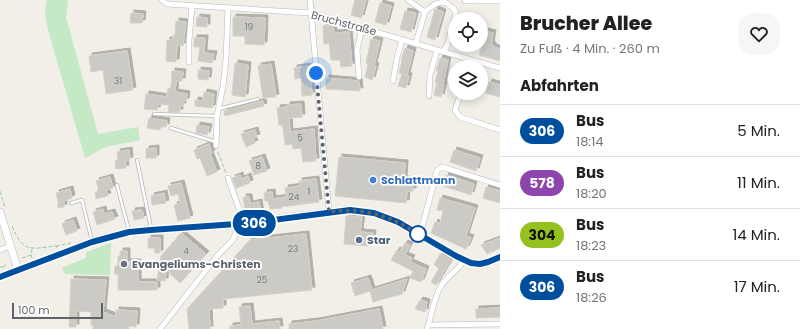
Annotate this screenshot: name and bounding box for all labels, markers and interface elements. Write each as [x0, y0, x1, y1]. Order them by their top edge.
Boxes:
street label: Bruchstraße [309, 7, 379, 39]
text: Brucher Allee [520, 10, 652, 37]
map controls [448, 12, 488, 100]
button: locate [448, 12, 488, 52]
button: heart [738, 13, 780, 55]
house number: 19 [245, 21, 254, 33]
text: Zu Fuß · 4 Min. · 260 m [520, 39, 660, 58]
button: layers [448, 60, 488, 100]
your location [306, 63, 326, 83]
house number: 31 [114, 75, 122, 87]
text: Abfahrten [520, 75, 599, 96]
text: Bus [576, 110, 604, 131]
text: 5 Min. [737, 120, 780, 141]
text: 306 [529, 121, 555, 141]
house number: 5 [297, 132, 303, 144]
text: 18:14 [576, 132, 603, 151]
house number: 8 [255, 160, 261, 172]
text: Bus [576, 162, 604, 183]
place label: Schlattmann [381, 172, 455, 188]
text: 11 Min. [737, 172, 780, 193]
text: 578 [529, 173, 555, 193]
marker: Schlattmann [368, 175, 378, 185]
text: 18:20 [576, 184, 607, 203]
house number: 1 [308, 186, 311, 198]
house number: 24 [289, 191, 300, 203]
line badge: 306 [231, 210, 277, 236]
text: 306 [241, 213, 267, 233]
text: Bus [576, 214, 604, 235]
text: 14 Min. [732, 224, 780, 245]
unlabelled marker [409, 225, 427, 243]
text: 304 [528, 225, 556, 245]
place label: Star [367, 232, 391, 248]
marker: Star [354, 235, 364, 245]
text: 18:23 [576, 236, 606, 255]
house number: 23 [288, 243, 298, 255]
house number: 4 [183, 245, 189, 257]
place label: Evangeliums-Christen [132, 256, 261, 272]
marker: Evangeliums-Christen [119, 259, 129, 269]
text: Bus [576, 266, 604, 287]
house number: 25 [257, 274, 268, 286]
text: 17 Min. [734, 276, 780, 297]
text: 306 [529, 277, 555, 297]
text: 18:26 [576, 288, 607, 307]
scale bar [12, 301, 103, 320]
text: 100 m [18, 302, 50, 318]

